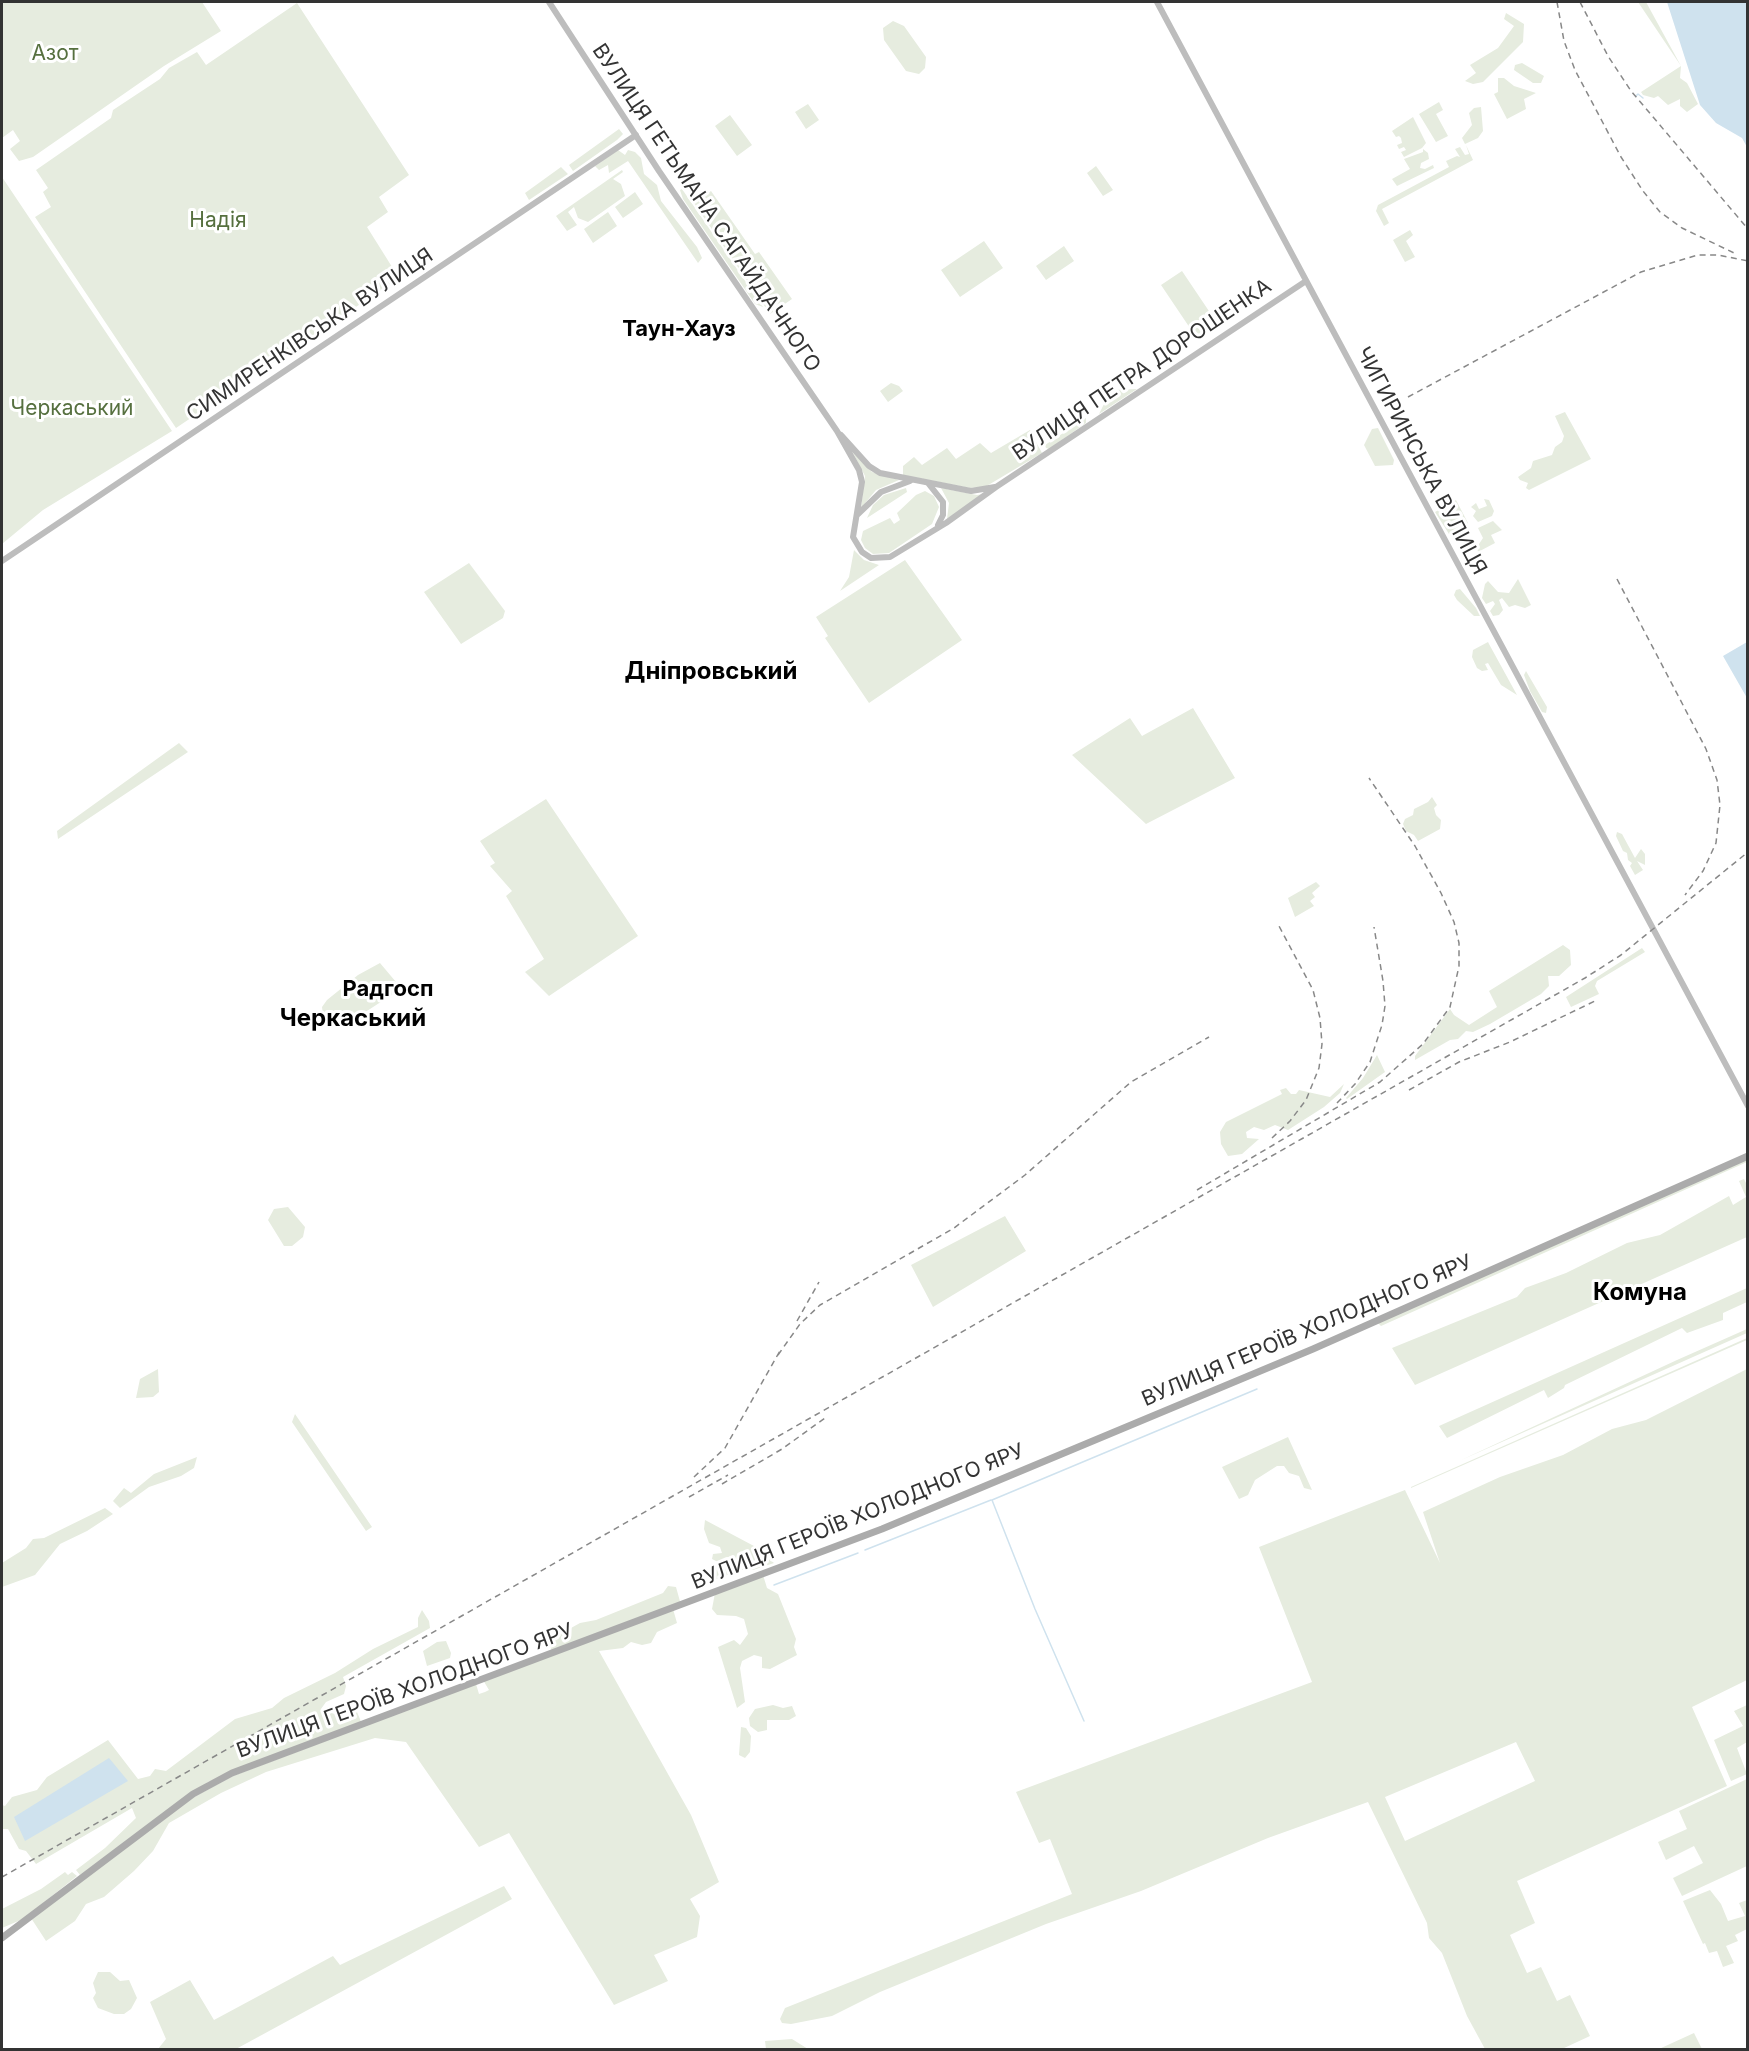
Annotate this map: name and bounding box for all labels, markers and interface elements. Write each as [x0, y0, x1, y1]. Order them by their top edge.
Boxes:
street label: ВУЛИЦЯ ГЕТЬМАНА САГАЙДАЧНОГО [586, 39, 826, 377]
park label: Азот [31, 41, 79, 67]
park label: Надія [189, 208, 247, 234]
street label: СИМИРЕНКІВСЬКА ВУЛИЦЯ [182, 243, 438, 427]
street label: ВУЛИЦЯ ПЕТРА ДОРОШЕНКА [1008, 274, 1276, 466]
district label: Таун-Хауз [622, 316, 736, 342]
street label: ЧИГИРИНСЬКА ВУЛИЦЯ [1350, 343, 1492, 579]
park label: Черкаський [11, 396, 133, 422]
district label: Дніпровський [625, 658, 797, 686]
district label: Радгосп [343, 976, 433, 1002]
district label: Черкаський [280, 1005, 426, 1033]
street label: ВУЛИЦЯ ГЕРОЇВ ХОЛОДНОГО ЯРУ [1138, 1250, 1476, 1412]
district label: Комуна [1593, 1279, 1687, 1307]
street label: ВУЛИЦЯ ГЕРОЇВ ХОЛОДНОГО ЯРУ [688, 1439, 1028, 1595]
street label: ВУЛИЦЯ ГЕРОЇВ ХОЛОДНОГО ЯРУ [233, 1618, 577, 1764]

